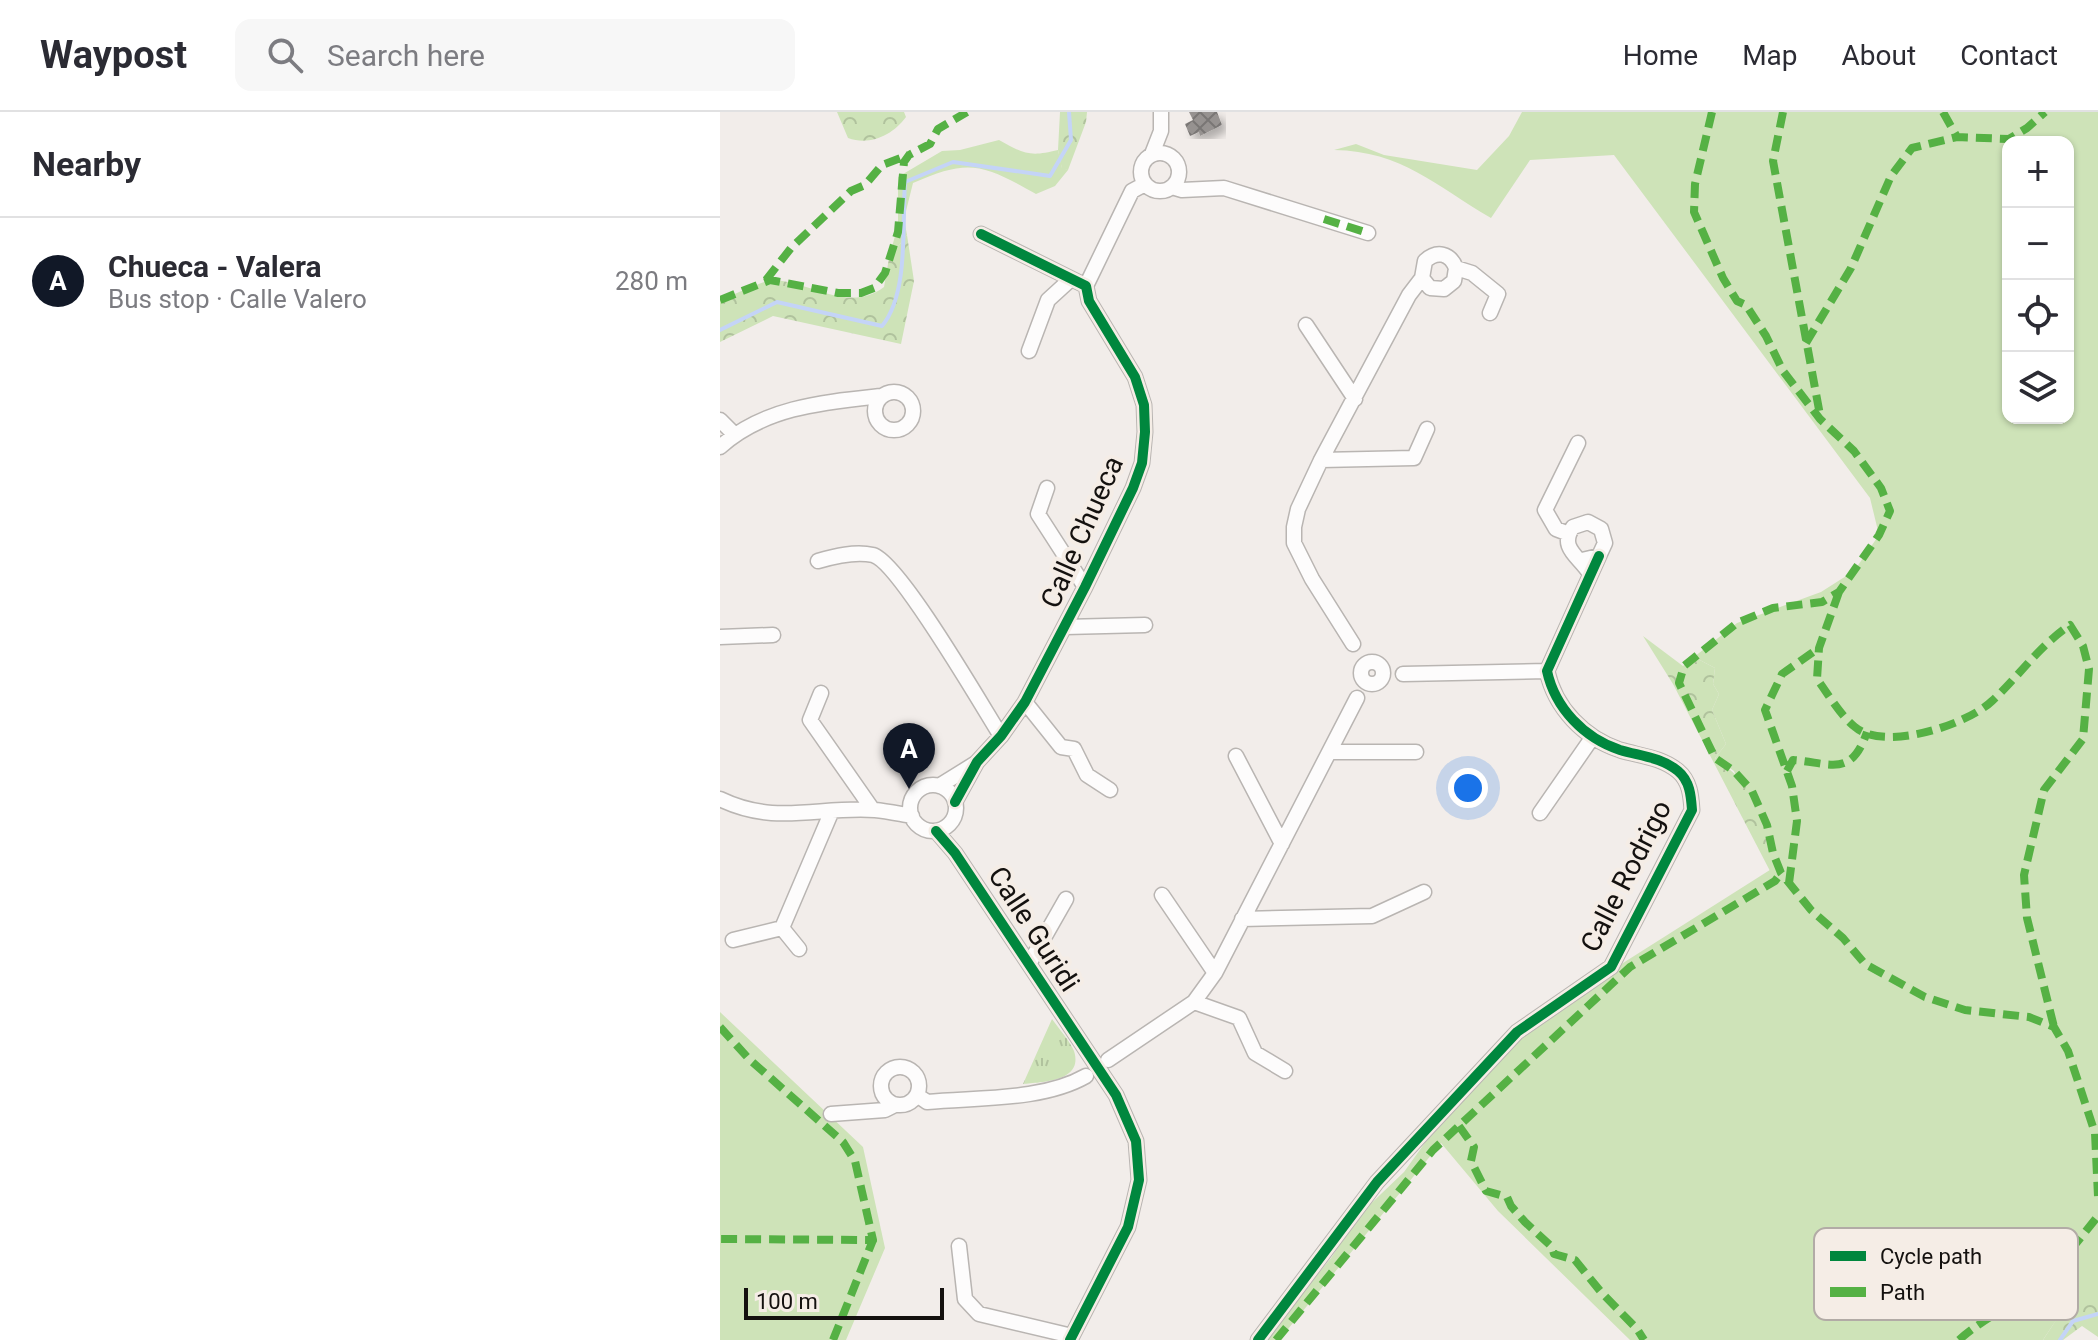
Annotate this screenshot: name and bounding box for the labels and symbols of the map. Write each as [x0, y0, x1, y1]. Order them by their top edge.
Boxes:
street label: Calle Chueca [1034, 451, 1130, 613]
pin: A [883, 723, 935, 789]
your location [1448, 768, 1488, 808]
street label: Calle Rodrigo [1574, 795, 1678, 957]
street label: Calle Guridi [981, 860, 1087, 998]
legend [1814, 1228, 2078, 1320]
text: Cycle path [1880, 1244, 1982, 1269]
text: Path [1880, 1280, 1925, 1305]
scale bar [744, 1284, 944, 1320]

